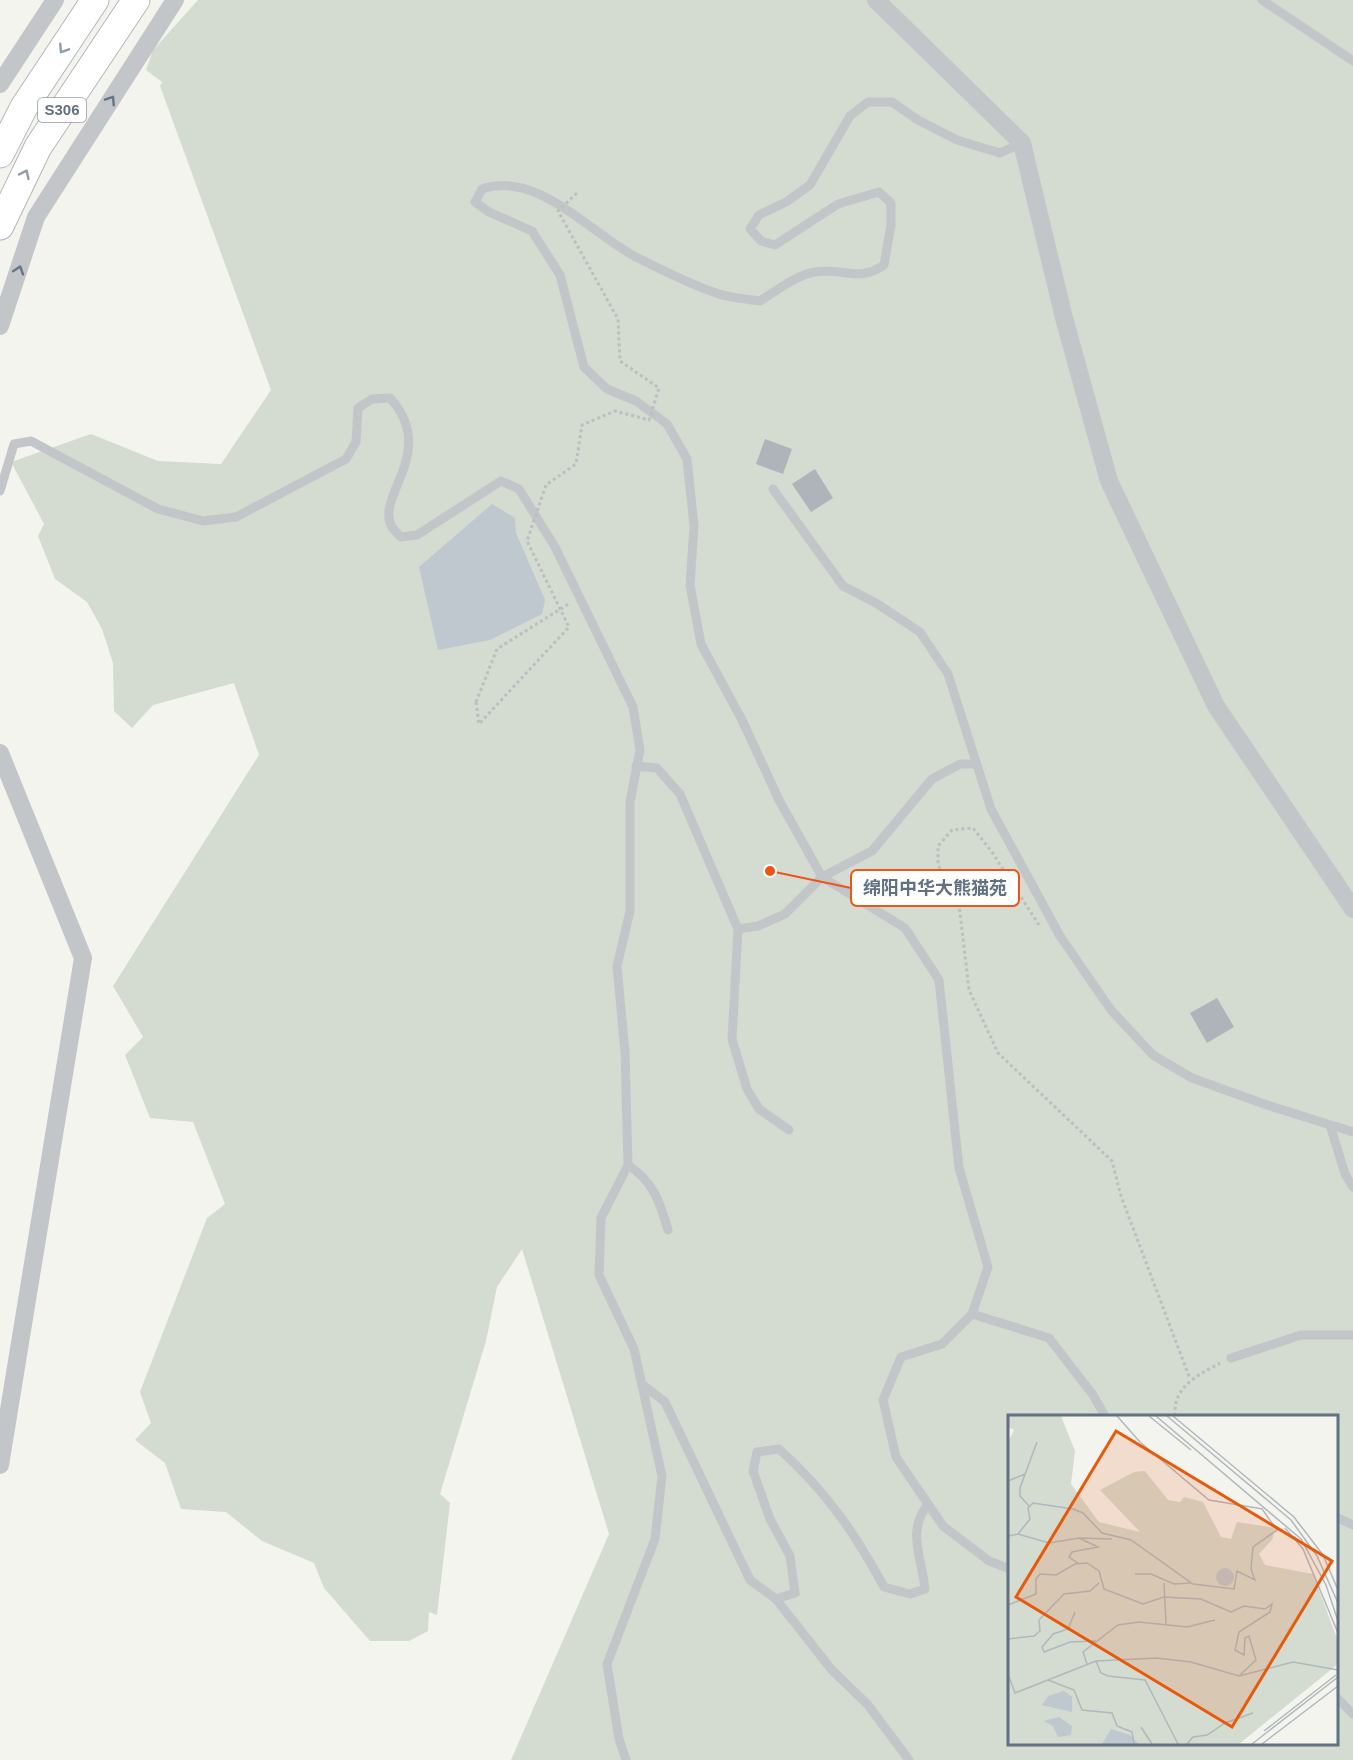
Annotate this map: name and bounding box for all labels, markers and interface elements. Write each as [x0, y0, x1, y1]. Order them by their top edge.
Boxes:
one-way arrow [58, 43, 70, 53]
one-way arrow [104, 96, 116, 106]
road number: S306 [38, 98, 86, 122]
one-way arrow [18, 169, 30, 180]
one-way arrow [11, 265, 24, 276]
callout: 绵阳中华大熊猫苑 [851, 870, 1019, 906]
text: 绵阳中华大熊猫苑 [863, 878, 1007, 898]
inset map [1008, 1415, 1338, 1745]

